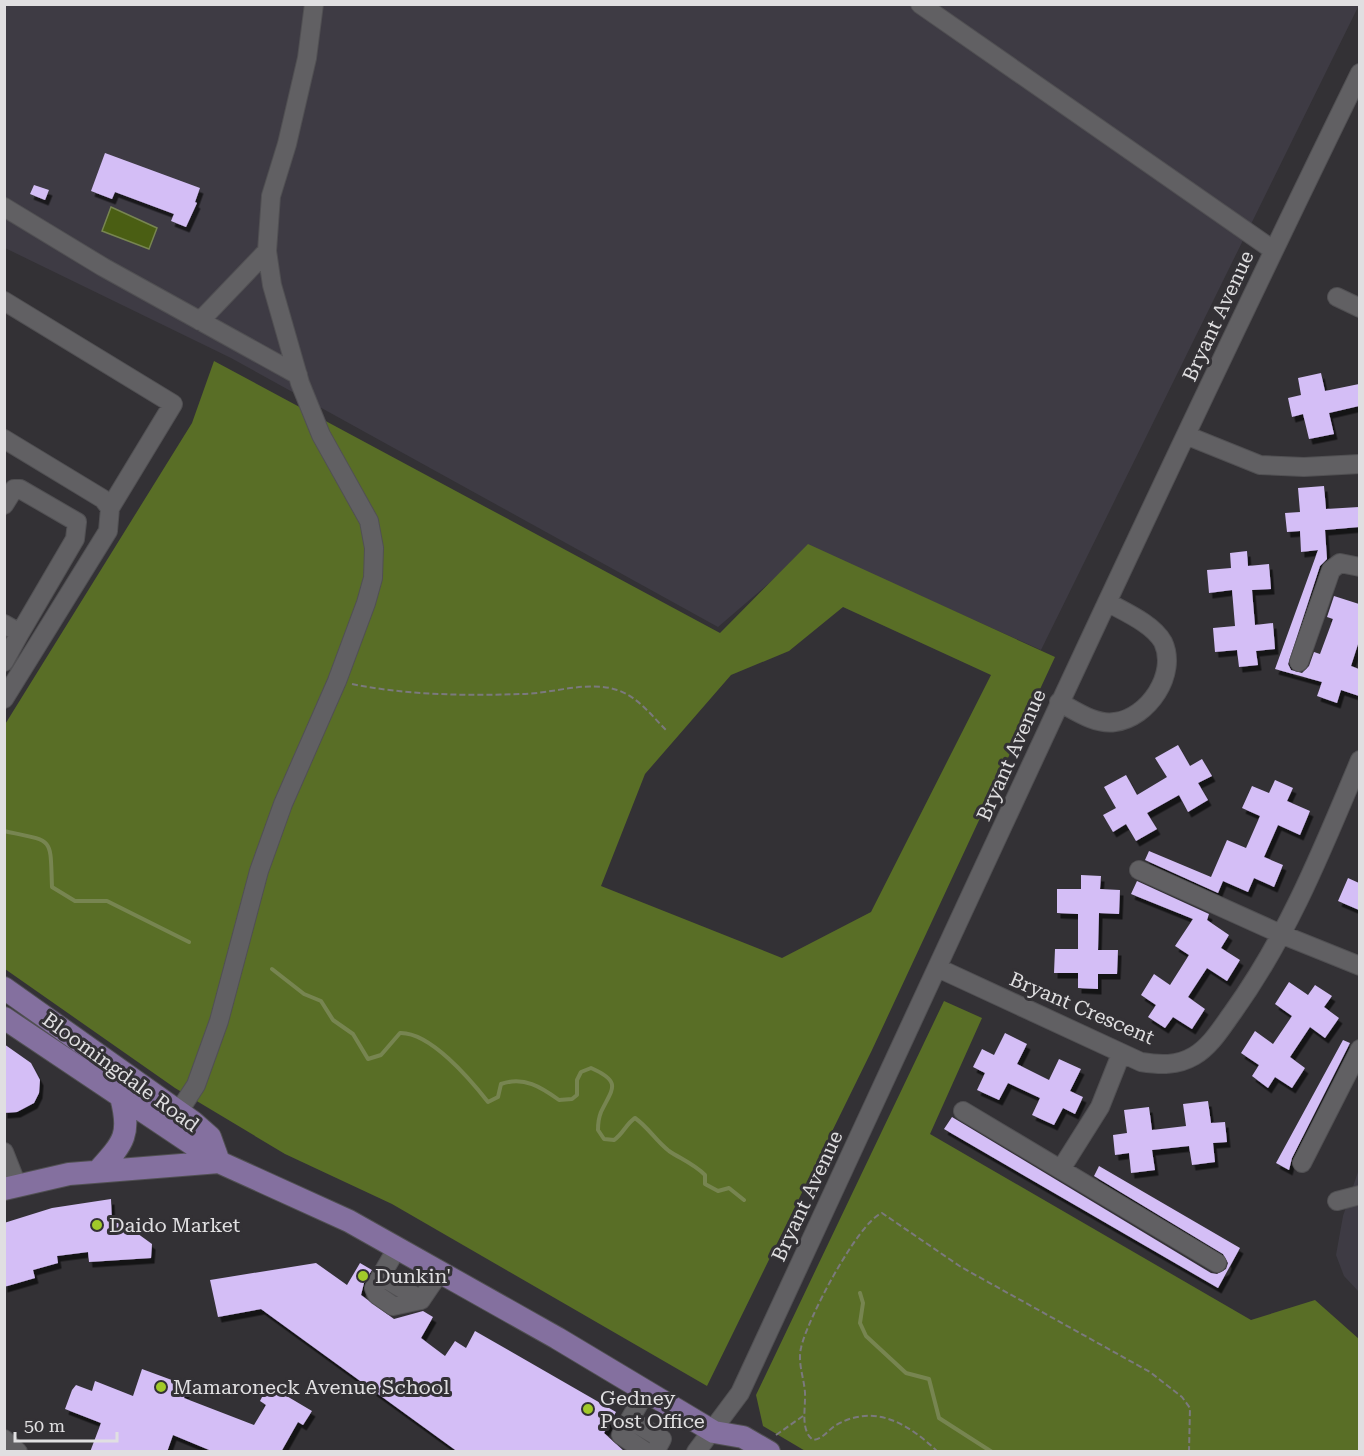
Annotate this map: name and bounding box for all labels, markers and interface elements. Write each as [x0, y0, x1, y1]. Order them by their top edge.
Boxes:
street label: Bryant Avenue [1177, 247, 1259, 385]
street label: Bryant Avenue [971, 686, 1051, 824]
street label: Bryant Crescent [1006, 967, 1159, 1050]
street label: Bloomingdale Road [38, 1007, 204, 1137]
street label: Bryant Avenue [766, 1127, 848, 1265]
place label: Daido Market [109, 1213, 241, 1237]
marker: Daido Market [90, 1218, 104, 1232]
place label: Dunkin' [375, 1264, 451, 1288]
marker: Dunkin' [356, 1269, 370, 1283]
place label: Mamaroneck Avenue School [173, 1375, 449, 1399]
marker: Mamaroneck Avenue School [154, 1380, 168, 1394]
place label: Gedney Post Office [600, 1386, 705, 1433]
marker: Gedney Post Office [581, 1402, 595, 1416]
scale bar [15, 1405, 117, 1443]
text: 50 m [24, 1415, 65, 1436]

